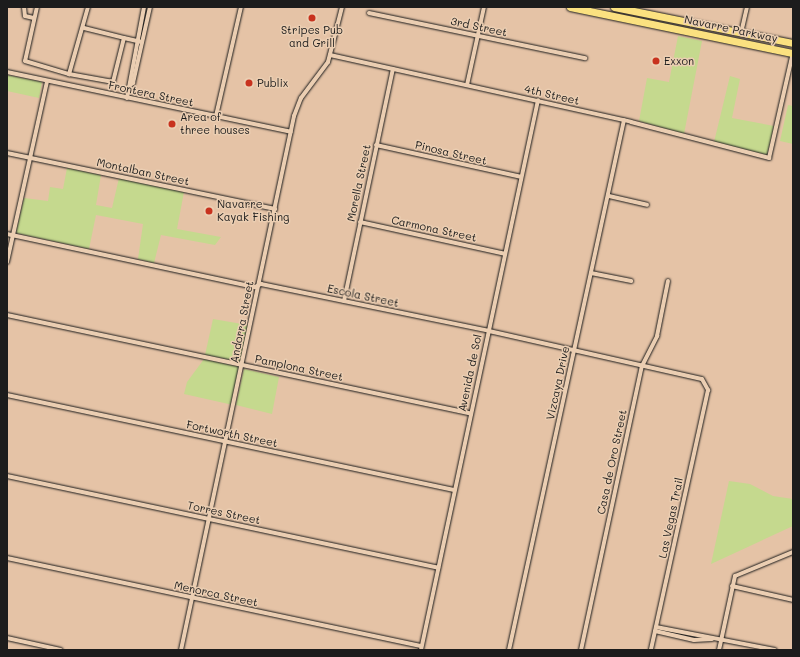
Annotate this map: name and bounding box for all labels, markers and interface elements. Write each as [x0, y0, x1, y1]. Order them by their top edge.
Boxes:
marker: Stripes Pub and Grill [307, 13, 317, 23]
street label: Navarre Parkway [683, 13, 779, 45]
street label: 3rd Street [450, 15, 508, 39]
place label: Stripes Pub and Grill [281, 24, 343, 50]
place label: Exxon [664, 54, 694, 68]
marker: Exxon [651, 56, 661, 66]
place label: Publix [257, 76, 288, 90]
marker: Publix [244, 78, 254, 88]
street label: Frontera Street [107, 79, 195, 109]
street label: 4th Street [523, 82, 581, 108]
place label: Area of three houses [180, 111, 250, 137]
marker: Area of three houses [167, 119, 177, 129]
street label: Pinosa Street [414, 138, 488, 168]
street label: Morella Street [344, 143, 374, 223]
street label: Montalban Street [95, 156, 191, 188]
place label: Navarre Kayak Fishing [217, 198, 289, 224]
marker: Navarre Kayak Fishing [204, 206, 214, 216]
street label: Carmona Street [390, 214, 478, 244]
street label: Andorra Street [228, 280, 256, 364]
street label: Escola Street [326, 282, 400, 310]
street label: Avenida de Sol [455, 333, 485, 413]
street label: Vizcaya Drive [544, 345, 572, 421]
street label: Pamplona Street [254, 352, 344, 384]
street label: Casa de Oro Street [594, 408, 630, 516]
street label: Fortworth Street [185, 418, 279, 450]
street label: Las Vegas Trail [656, 476, 686, 560]
street label: Torres Street [186, 499, 262, 527]
street label: Menorca Street [173, 579, 259, 609]

